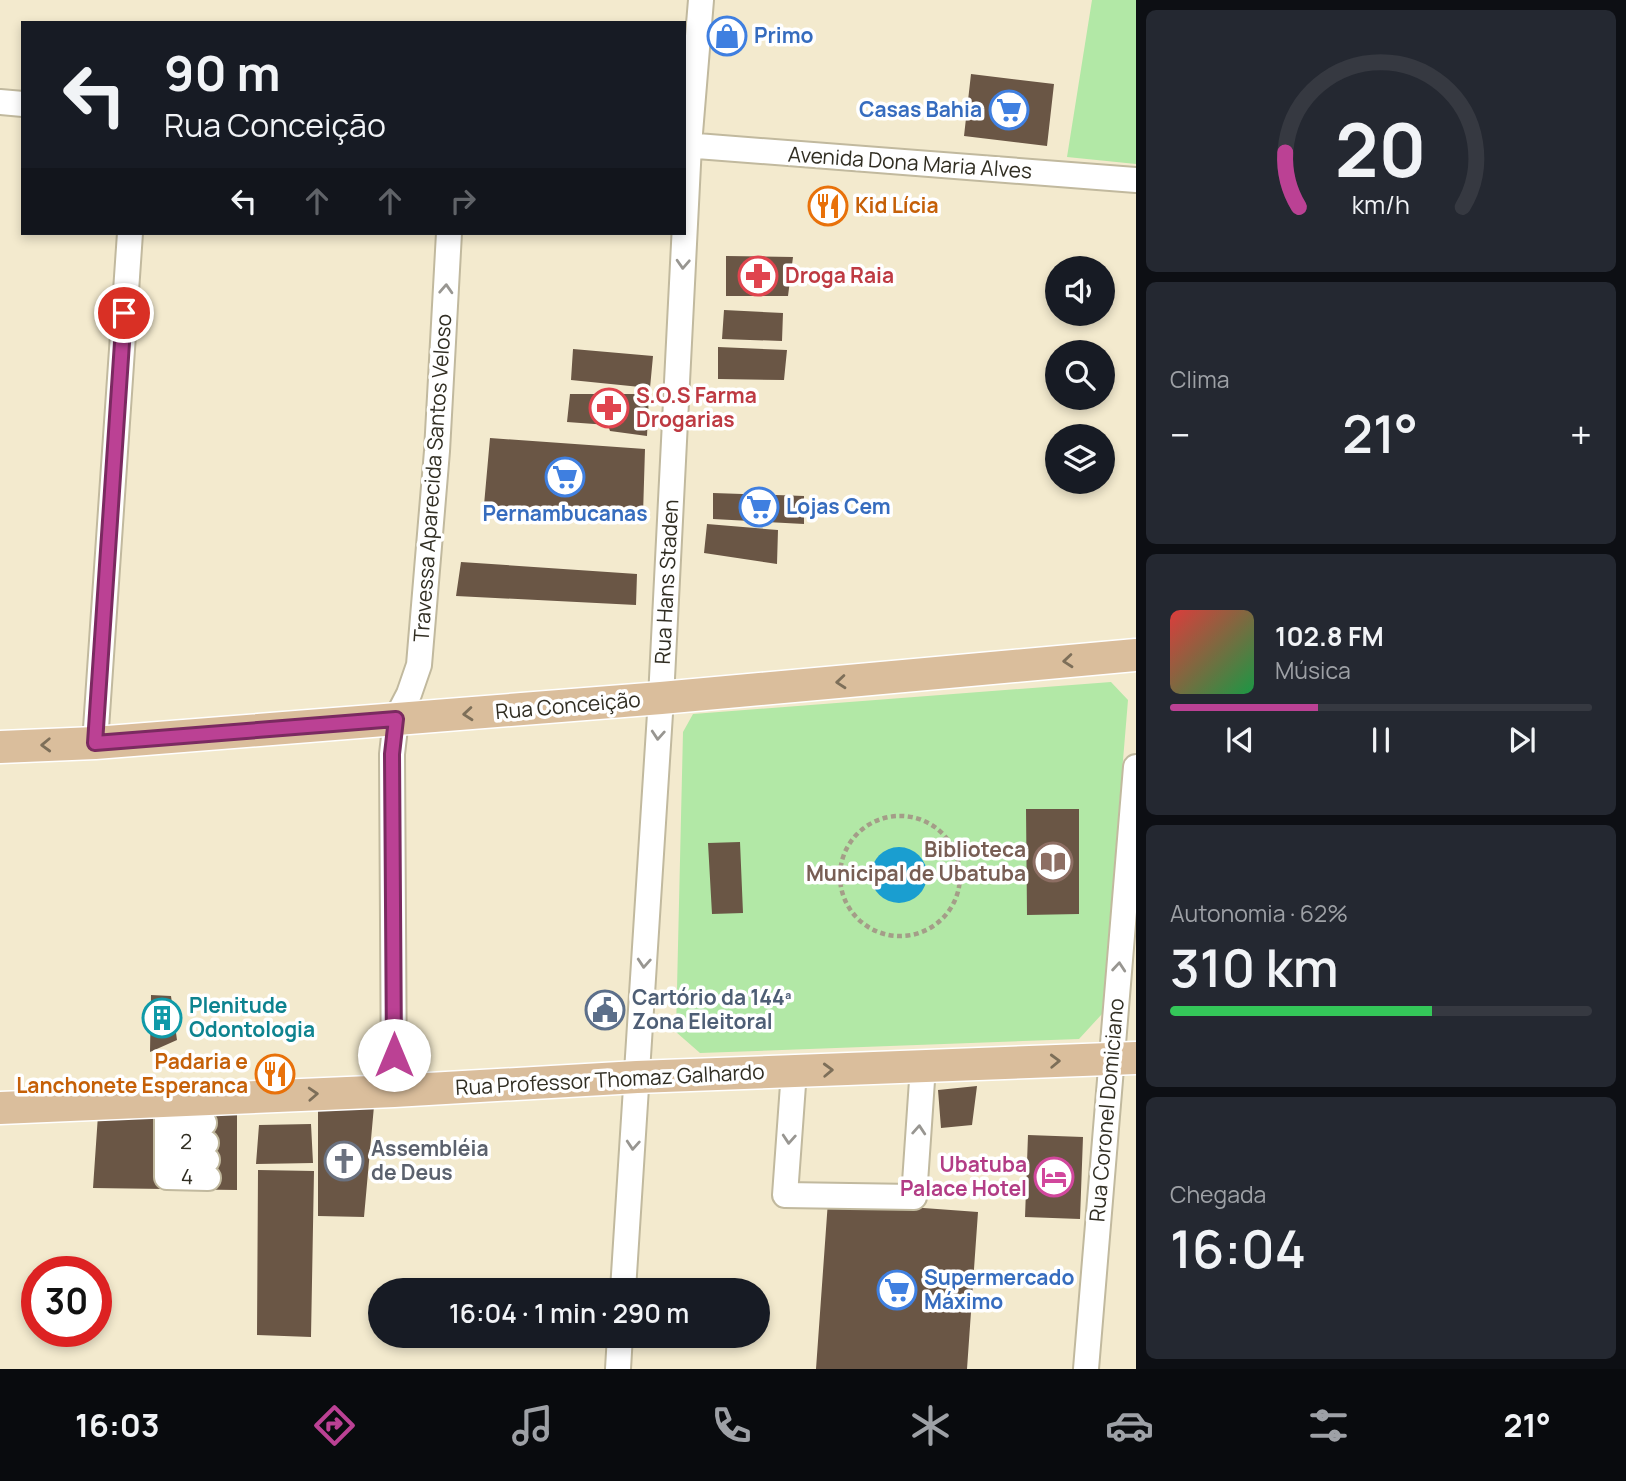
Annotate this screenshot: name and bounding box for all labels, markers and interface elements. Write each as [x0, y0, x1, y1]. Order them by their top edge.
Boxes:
shop icon: Primo [706, 15, 748, 57]
place label: Primo [754, 21, 813, 49]
text: 90 m [164, 39, 281, 106]
icon: left [49, 49, 140, 140]
supermarket icon: Casas Bahia [988, 89, 1030, 131]
place label: Casas Bahia [859, 95, 982, 123]
text: 20 [1335, 99, 1427, 199]
text: Rua Conceição [164, 103, 386, 147]
street label: Avenida Dona Maria Alves [787, 140, 1033, 185]
icon: left [225, 182, 263, 220]
icon: ahead [298, 182, 336, 220]
icon: ahead [371, 182, 409, 220]
icon: right [444, 182, 482, 220]
restaurant icon: Kid Lícia [807, 185, 849, 227]
text: km/h [1352, 187, 1410, 222]
place label: Kid Lícia [855, 191, 939, 219]
pharmacy icon: Droga Raia [737, 255, 779, 297]
map controls [1045, 256, 1115, 494]
button: sound [1045, 256, 1115, 326]
one-way arrow [675, 258, 690, 269]
place label: Droga Raia [785, 261, 894, 289]
pin [94, 283, 154, 343]
one-way arrow [438, 284, 453, 295]
icon: arrive [105, 294, 143, 332]
street label: Travessa Aparecida Santos Veloso [407, 313, 457, 643]
button: search [1045, 340, 1115, 410]
text: Clima [1170, 363, 1229, 395]
place label: S.O.S Farma Drogarias [636, 381, 757, 433]
pharmacy icon: S.O.S Farma Drogarias [588, 387, 630, 429]
text: 21° [1342, 398, 1418, 469]
text: − [1170, 408, 1191, 460]
text: + [1570, 408, 1592, 460]
button: layers [1045, 424, 1115, 494]
supermarket icon: Pernambucanas [544, 456, 586, 498]
supermarket icon: Lojas Cem [738, 486, 780, 528]
place label: Lojas Cem [786, 492, 891, 520]
place label: Pernambucanas [482, 499, 648, 527]
street label: Rua Hans Staden [648, 499, 684, 665]
text: 102.8 FM [1275, 618, 1384, 654]
one-way arrow [1062, 653, 1073, 668]
text: Música [1275, 654, 1351, 686]
one-way arrow [836, 674, 847, 689]
street label: Rua Conceição [494, 685, 642, 725]
one-way arrow [463, 706, 474, 721]
icon: previous [1221, 721, 1259, 759]
icon: pause [1362, 721, 1400, 759]
icon: next [1503, 721, 1541, 759]
one-way arrow [651, 730, 666, 741]
one-way arrow [40, 737, 51, 752]
place label: Biblioteca Municipal de Ubatuba [806, 835, 1026, 887]
library icon: Biblioteca Municipal de Ubatuba [1032, 841, 1074, 883]
text: Autonomia · 62% [1170, 897, 1348, 929]
text: 310 km [1170, 932, 1339, 1003]
one-way arrow [637, 957, 652, 968]
one-way arrow [1111, 961, 1126, 972]
place label: Cartório da 144ª Zona Eleitoral [632, 983, 791, 1035]
public building icon: Cartório da 144ª Zona Eleitoral [584, 989, 626, 1031]
place label: Plenitude Odontologia [189, 991, 315, 1043]
building icon: Plenitude Odontologia [141, 997, 183, 1039]
street label: Rua Coronel Domiciano [1082, 997, 1130, 1223]
position arrow [357, 1018, 431, 1092]
place label: Padaria e Lanchonete Esperanca [16, 1047, 248, 1099]
restaurant icon: Padaria e Lanchonete Esperanca [254, 1053, 296, 1095]
one-way arrow [1050, 1054, 1061, 1069]
street label: Rua Professor Thomaz Galhardo [455, 1057, 765, 1101]
one-way arrow [823, 1062, 834, 1078]
one-way arrow [308, 1087, 319, 1102]
one-way arrow [911, 1124, 926, 1135]
street label: 2 [180, 1127, 192, 1155]
place label: Assembléia de Deus [371, 1134, 488, 1186]
one-way arrow [782, 1134, 797, 1145]
church icon: Assembléia de Deus [323, 1140, 365, 1182]
one-way arrow [626, 1140, 641, 1151]
place label: Ubatuba Palace Hotel [900, 1150, 1027, 1202]
hotel icon: Ubatuba Palace Hotel [1033, 1156, 1075, 1198]
street label: 4 [181, 1162, 193, 1190]
text: Chegada [1170, 1178, 1266, 1210]
text: 16:04 [1170, 1213, 1306, 1284]
speed limit sign: 30 [21, 1256, 112, 1347]
place label: Supermercado Máximo [924, 1263, 1074, 1315]
supermarket icon: Supermercado Máximo [876, 1269, 918, 1311]
text: 16:04 · 1 min · 290 m [449, 1295, 689, 1331]
icon: directions [310, 1401, 359, 1450]
icon: music [508, 1401, 557, 1450]
icon: phone [707, 1401, 756, 1450]
icon: climate [906, 1401, 955, 1450]
icon: car [1105, 1401, 1154, 1450]
icon: filters [1304, 1401, 1353, 1450]
text: 16:03 [75, 1403, 160, 1447]
text: 21° [1503, 1403, 1551, 1447]

